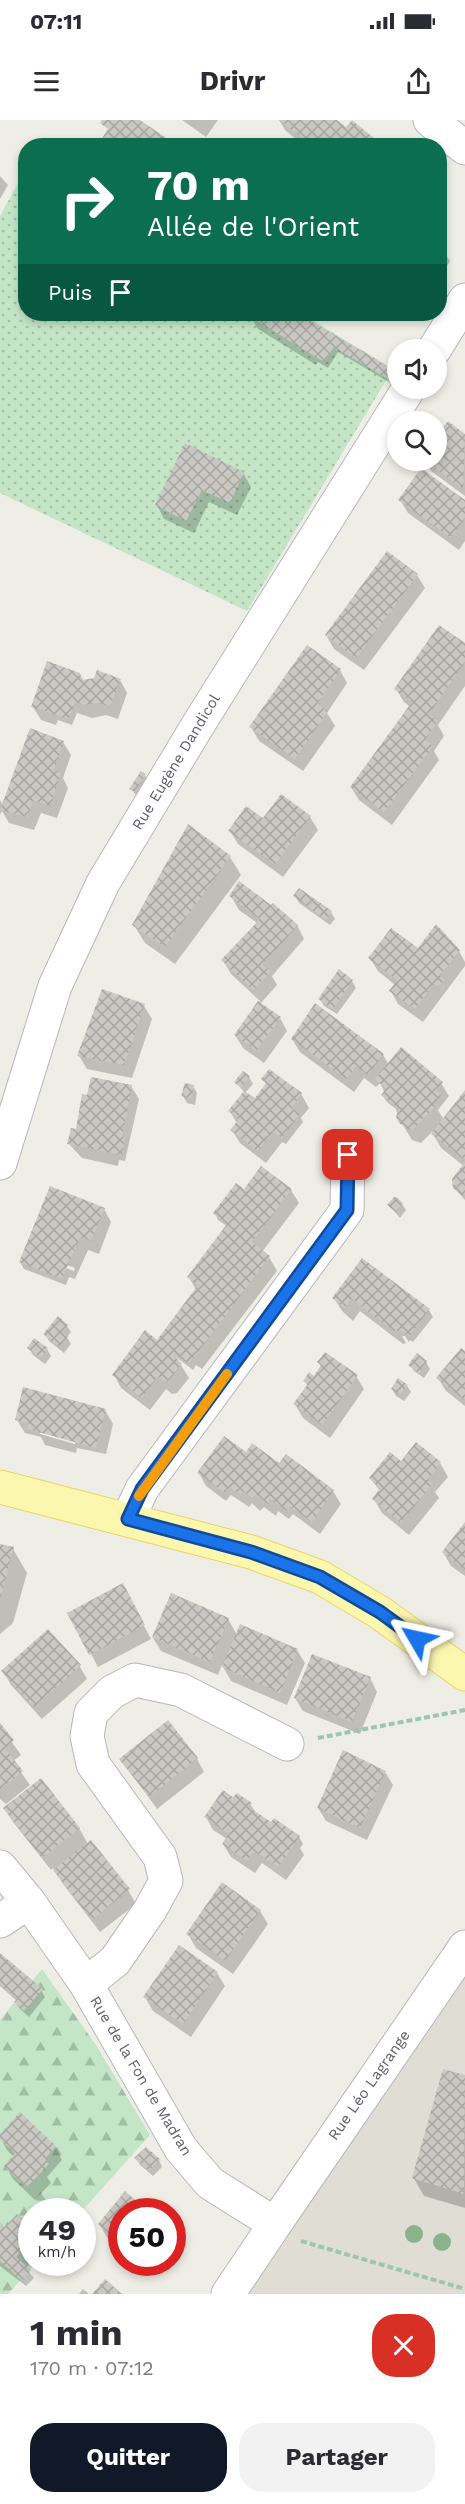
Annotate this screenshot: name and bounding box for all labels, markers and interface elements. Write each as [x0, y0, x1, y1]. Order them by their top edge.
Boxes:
text: 07:11 [30, 9, 82, 34]
icon: menu [30, 65, 63, 98]
text: Drivr [200, 65, 265, 97]
icon: share [402, 65, 435, 98]
text: 70 m [147, 161, 250, 210]
icon: right [48, 162, 126, 240]
text: Allée de l'Orient [147, 211, 359, 243]
icon: arrive [104, 276, 137, 309]
text: Puis [48, 280, 92, 305]
map controls [387, 339, 447, 471]
button: sound [387, 339, 447, 399]
button: search [387, 411, 447, 471]
street label: Rue Eugène Dandicol [128, 691, 224, 833]
pin [322, 1129, 373, 1180]
icon: arrive [331, 1138, 364, 1171]
position arrow [385, 1607, 449, 1671]
street label: Rue de la Fon de Madran [86, 1993, 196, 2159]
street label: Rue Léo Lagrange [324, 2027, 414, 2143]
speed limit sign: 50 [108, 2198, 186, 2276]
text: 49 [38, 2212, 76, 2247]
text: km/h [38, 2243, 76, 2261]
text: 1 min [30, 2312, 122, 2354]
button: close [372, 2314, 435, 2377]
text: 170 m · 07:12 [30, 2356, 154, 2380]
button: Quitter [30, 2423, 227, 2492]
button: Partager [239, 2423, 435, 2492]

